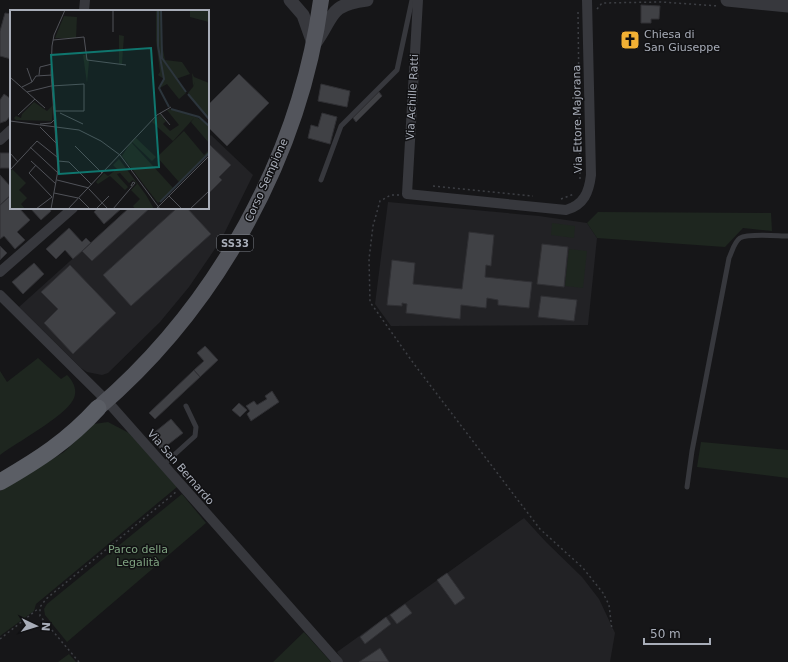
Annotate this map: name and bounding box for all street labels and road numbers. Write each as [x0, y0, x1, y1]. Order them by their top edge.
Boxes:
street label: Via Achille Ratti [404, 54, 421, 140]
street label: Via Ettore Majorana [570, 65, 585, 173]
street label: Corso Sempione [242, 136, 291, 224]
road number: SS33 [217, 235, 253, 251]
street label: Via San Bernardo [144, 427, 217, 508]

